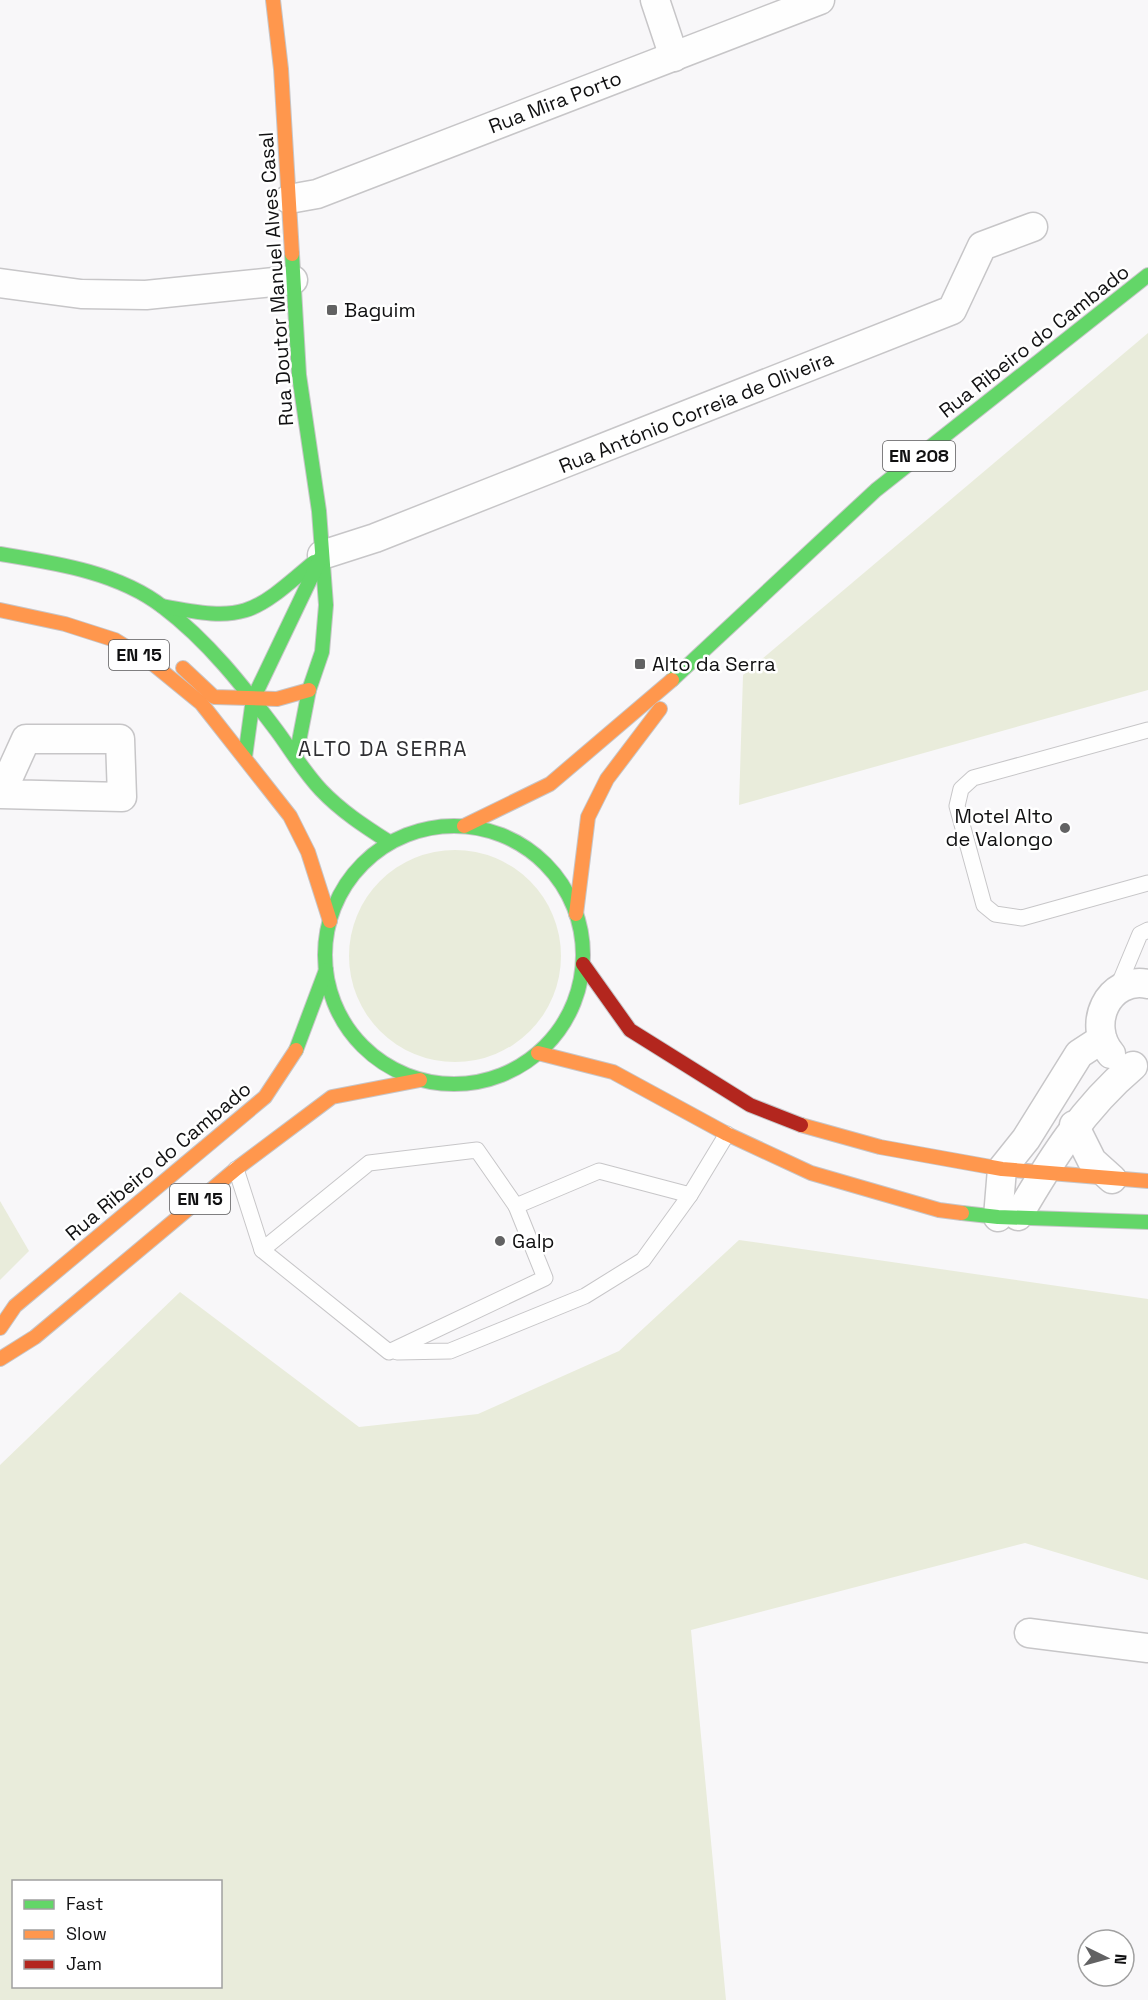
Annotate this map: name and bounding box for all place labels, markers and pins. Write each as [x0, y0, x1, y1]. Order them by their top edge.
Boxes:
place label: Baguim [344, 297, 416, 323]
marker: Baguim [325, 303, 339, 317]
place label: Alto da Serra [652, 651, 776, 677]
marker: Alto da Serra [633, 657, 647, 671]
place label: Motel Alto de Valongo [946, 803, 1053, 852]
marker: Motel Alto de Valongo [1058, 821, 1072, 835]
place label: Galp [512, 1228, 554, 1254]
marker: Galp [493, 1234, 507, 1248]

